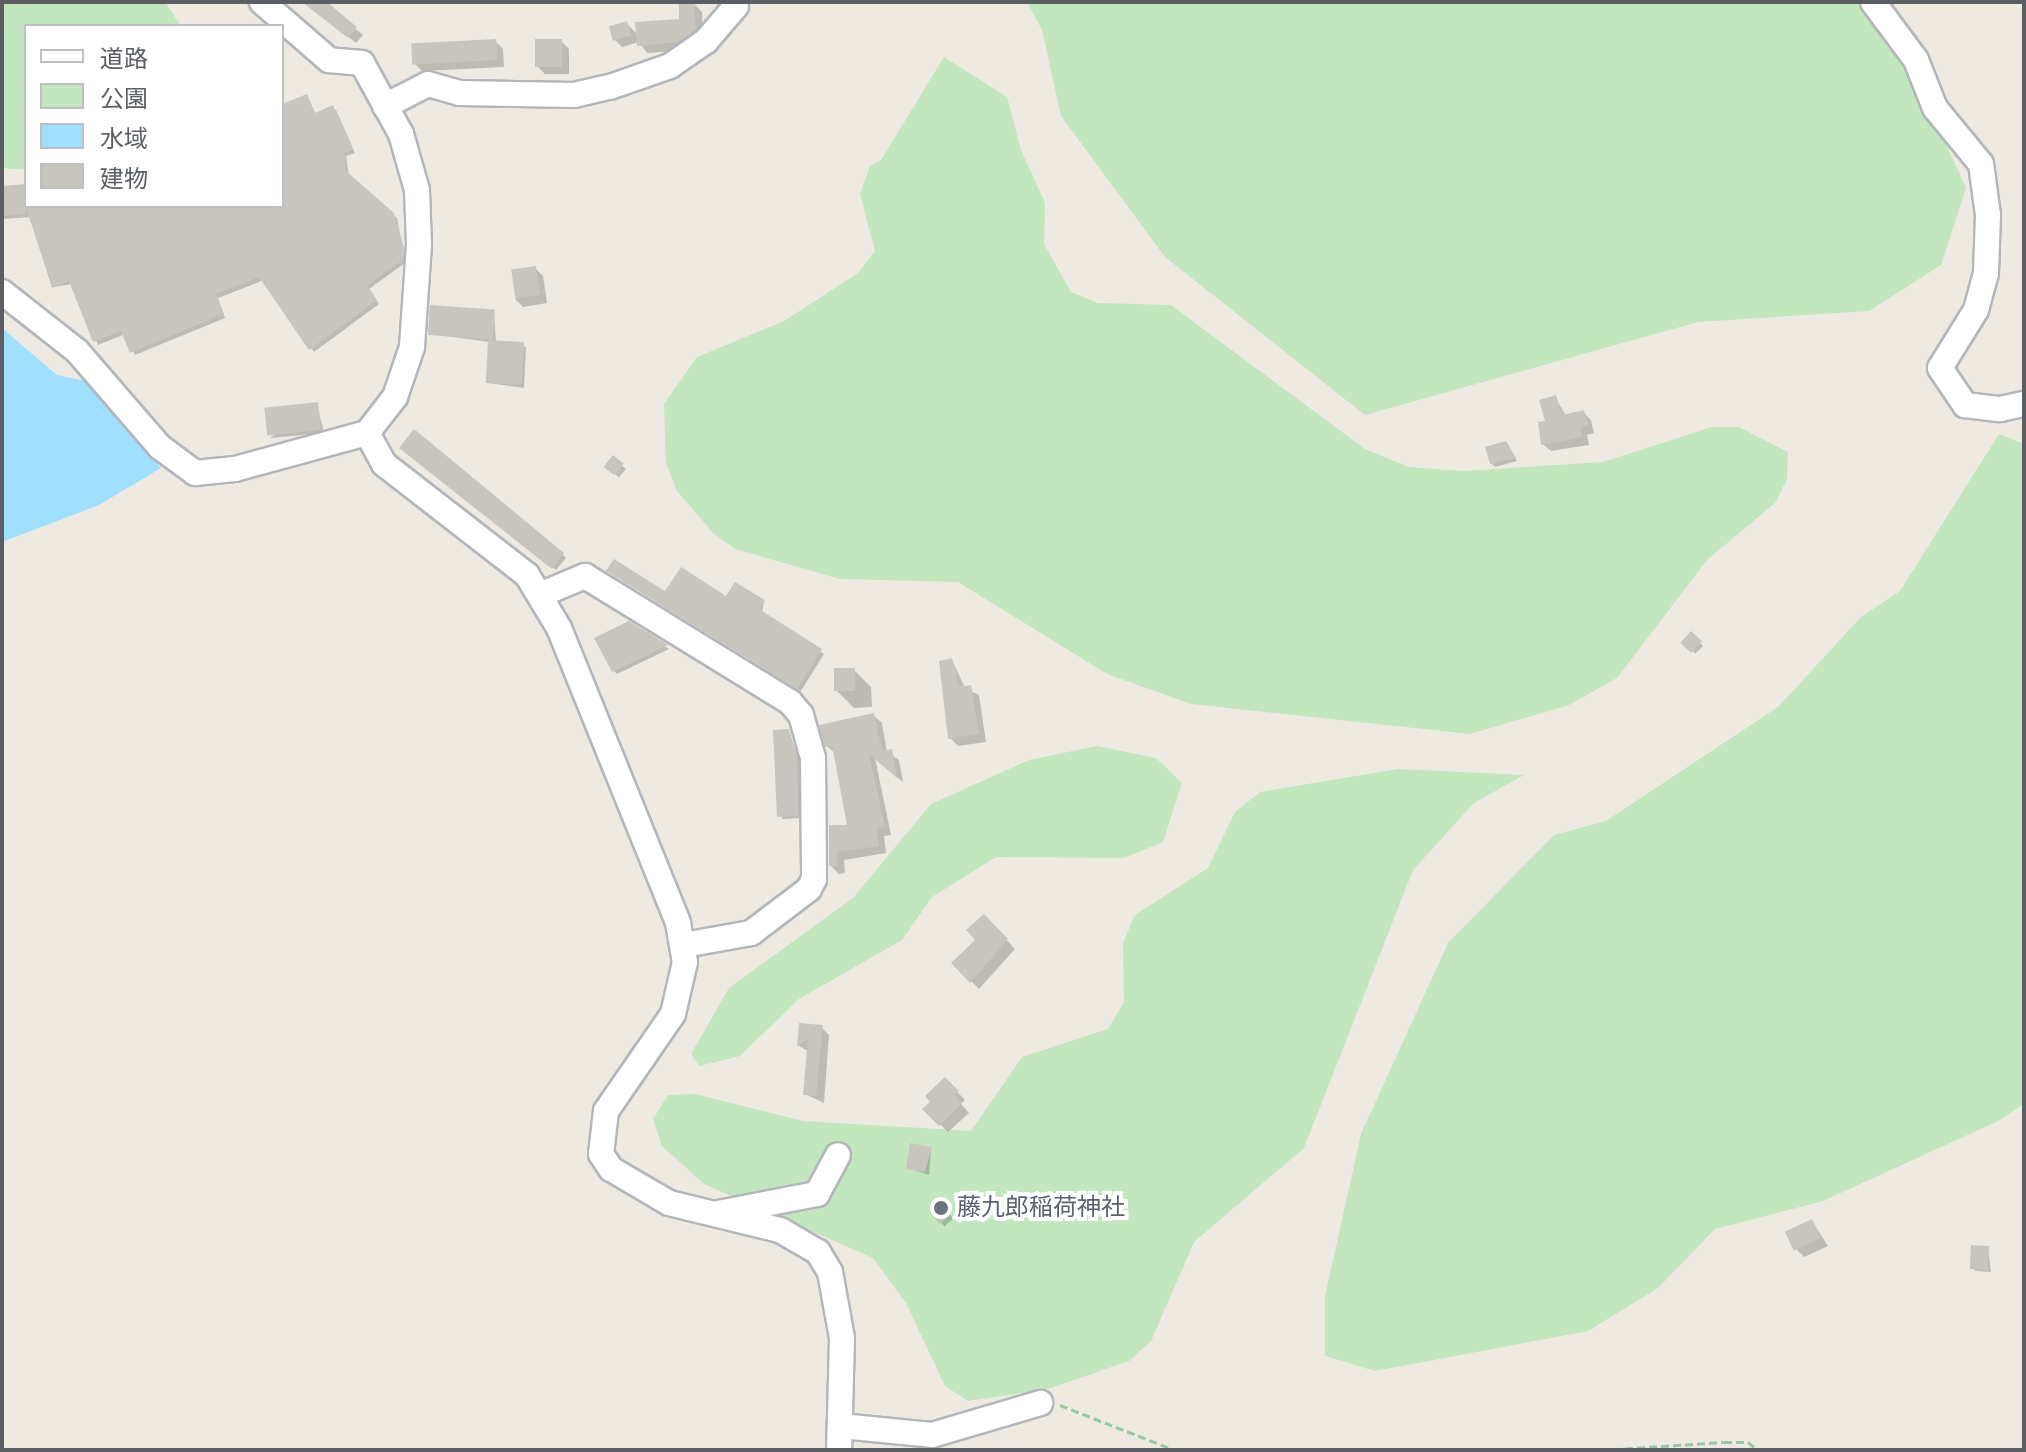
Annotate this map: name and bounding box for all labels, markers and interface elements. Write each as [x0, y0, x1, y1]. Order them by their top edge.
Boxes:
legend [24, 24, 284, 208]
text: 道路 [100, 45, 148, 73]
text: 公園 [100, 85, 148, 113]
text: 水域 [100, 125, 148, 153]
text: 建物 [100, 165, 148, 193]
place label: 藤九郎稲荷神社 [957, 1194, 1125, 1222]
marker: 藤九郎稲荷神社 [932, 1199, 950, 1217]

